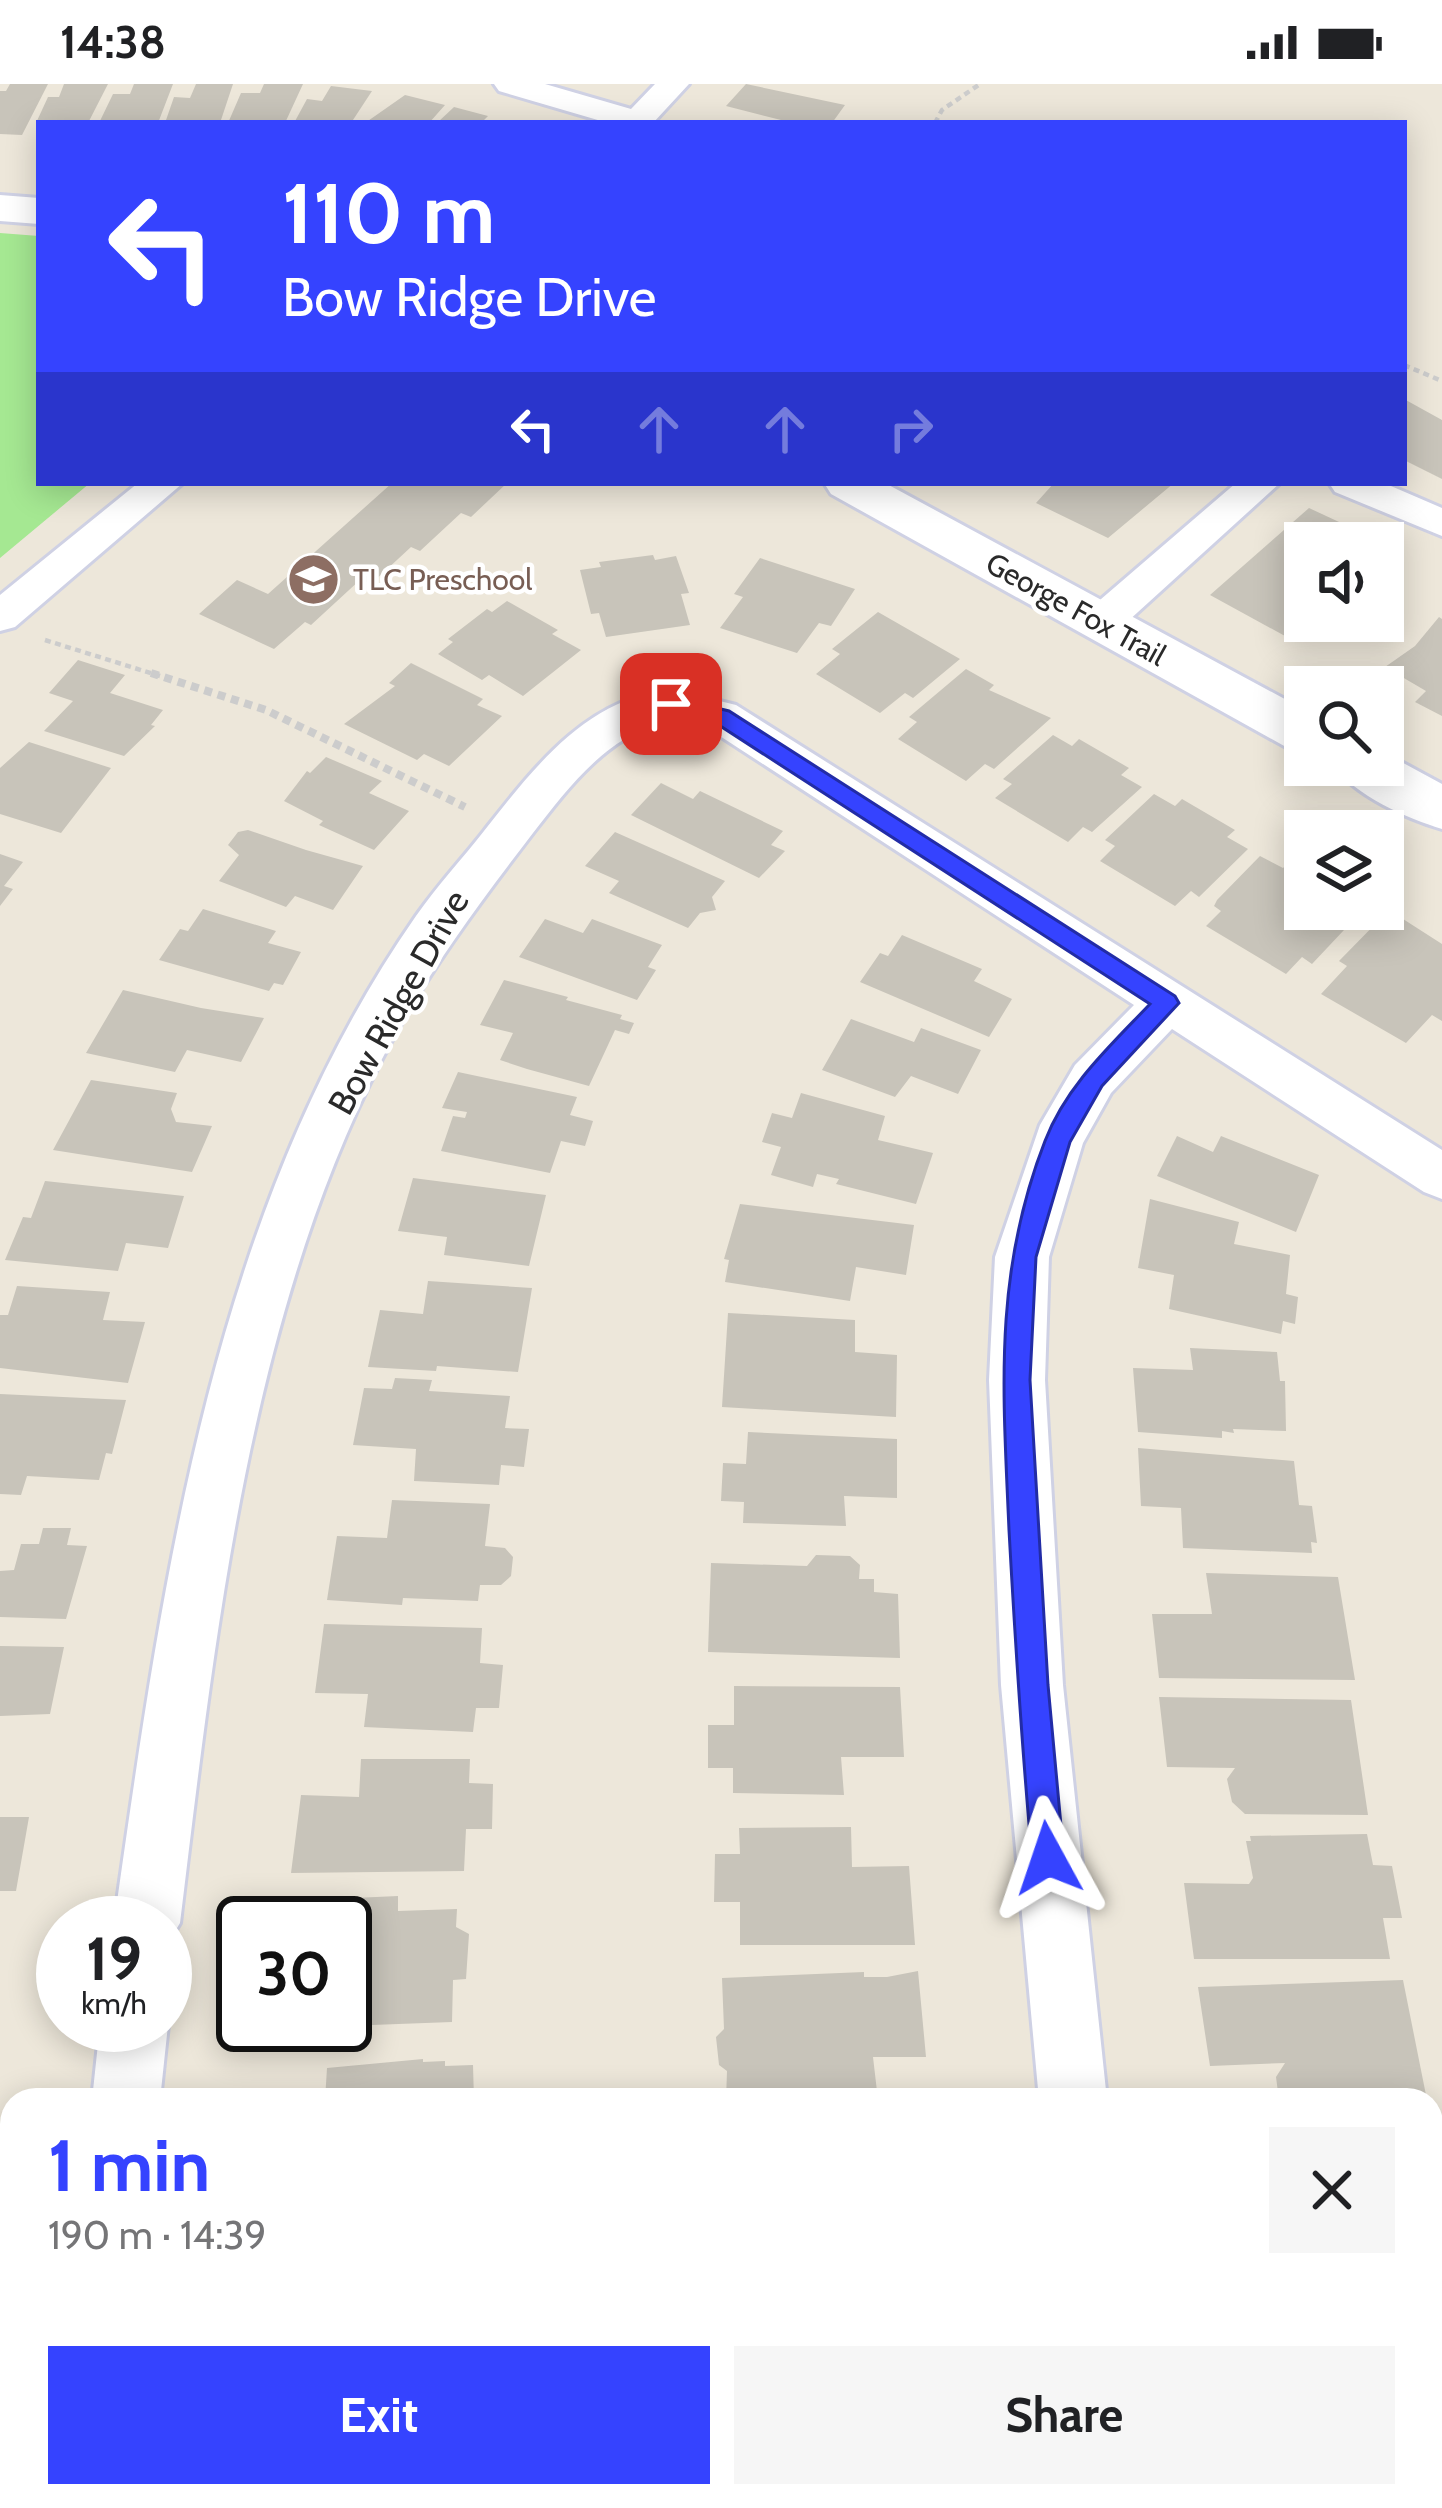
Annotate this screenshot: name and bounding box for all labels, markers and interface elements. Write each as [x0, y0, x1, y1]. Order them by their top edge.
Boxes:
text: 14:38 [60, 15, 166, 69]
text: 110 m [282, 162, 495, 264]
icon: left [84, 168, 240, 324]
text: Bow Ridge Drive [282, 264, 656, 330]
icon: left [500, 396, 566, 462]
icon: ahead [626, 396, 692, 462]
icon: ahead [752, 396, 818, 462]
icon: right [878, 396, 944, 462]
map controls [1284, 522, 1404, 930]
button: sound [1284, 522, 1404, 642]
street label: George Fox Trail [980, 544, 1172, 674]
school or university icon: TLC Preschool [286, 551, 342, 607]
place label: TLC Preschool [353, 561, 532, 598]
pin [620, 653, 722, 755]
button: search [1284, 666, 1404, 786]
icon: arrive [638, 671, 704, 737]
button: layers [1284, 810, 1404, 930]
street label: Bow Ridge Drive [318, 882, 478, 1122]
position arrow [985, 1795, 1111, 1921]
speed limit sign: 30 [216, 1896, 372, 2052]
text: 19 [86, 1922, 142, 1995]
text: km/h [81, 1985, 147, 2022]
text: 1 min [48, 2122, 210, 2209]
button: close [1269, 2127, 1395, 2253]
text: 190 m · 14:39 [48, 2211, 267, 2259]
button: Exit [48, 2346, 710, 2484]
button: Share [734, 2346, 1395, 2484]

